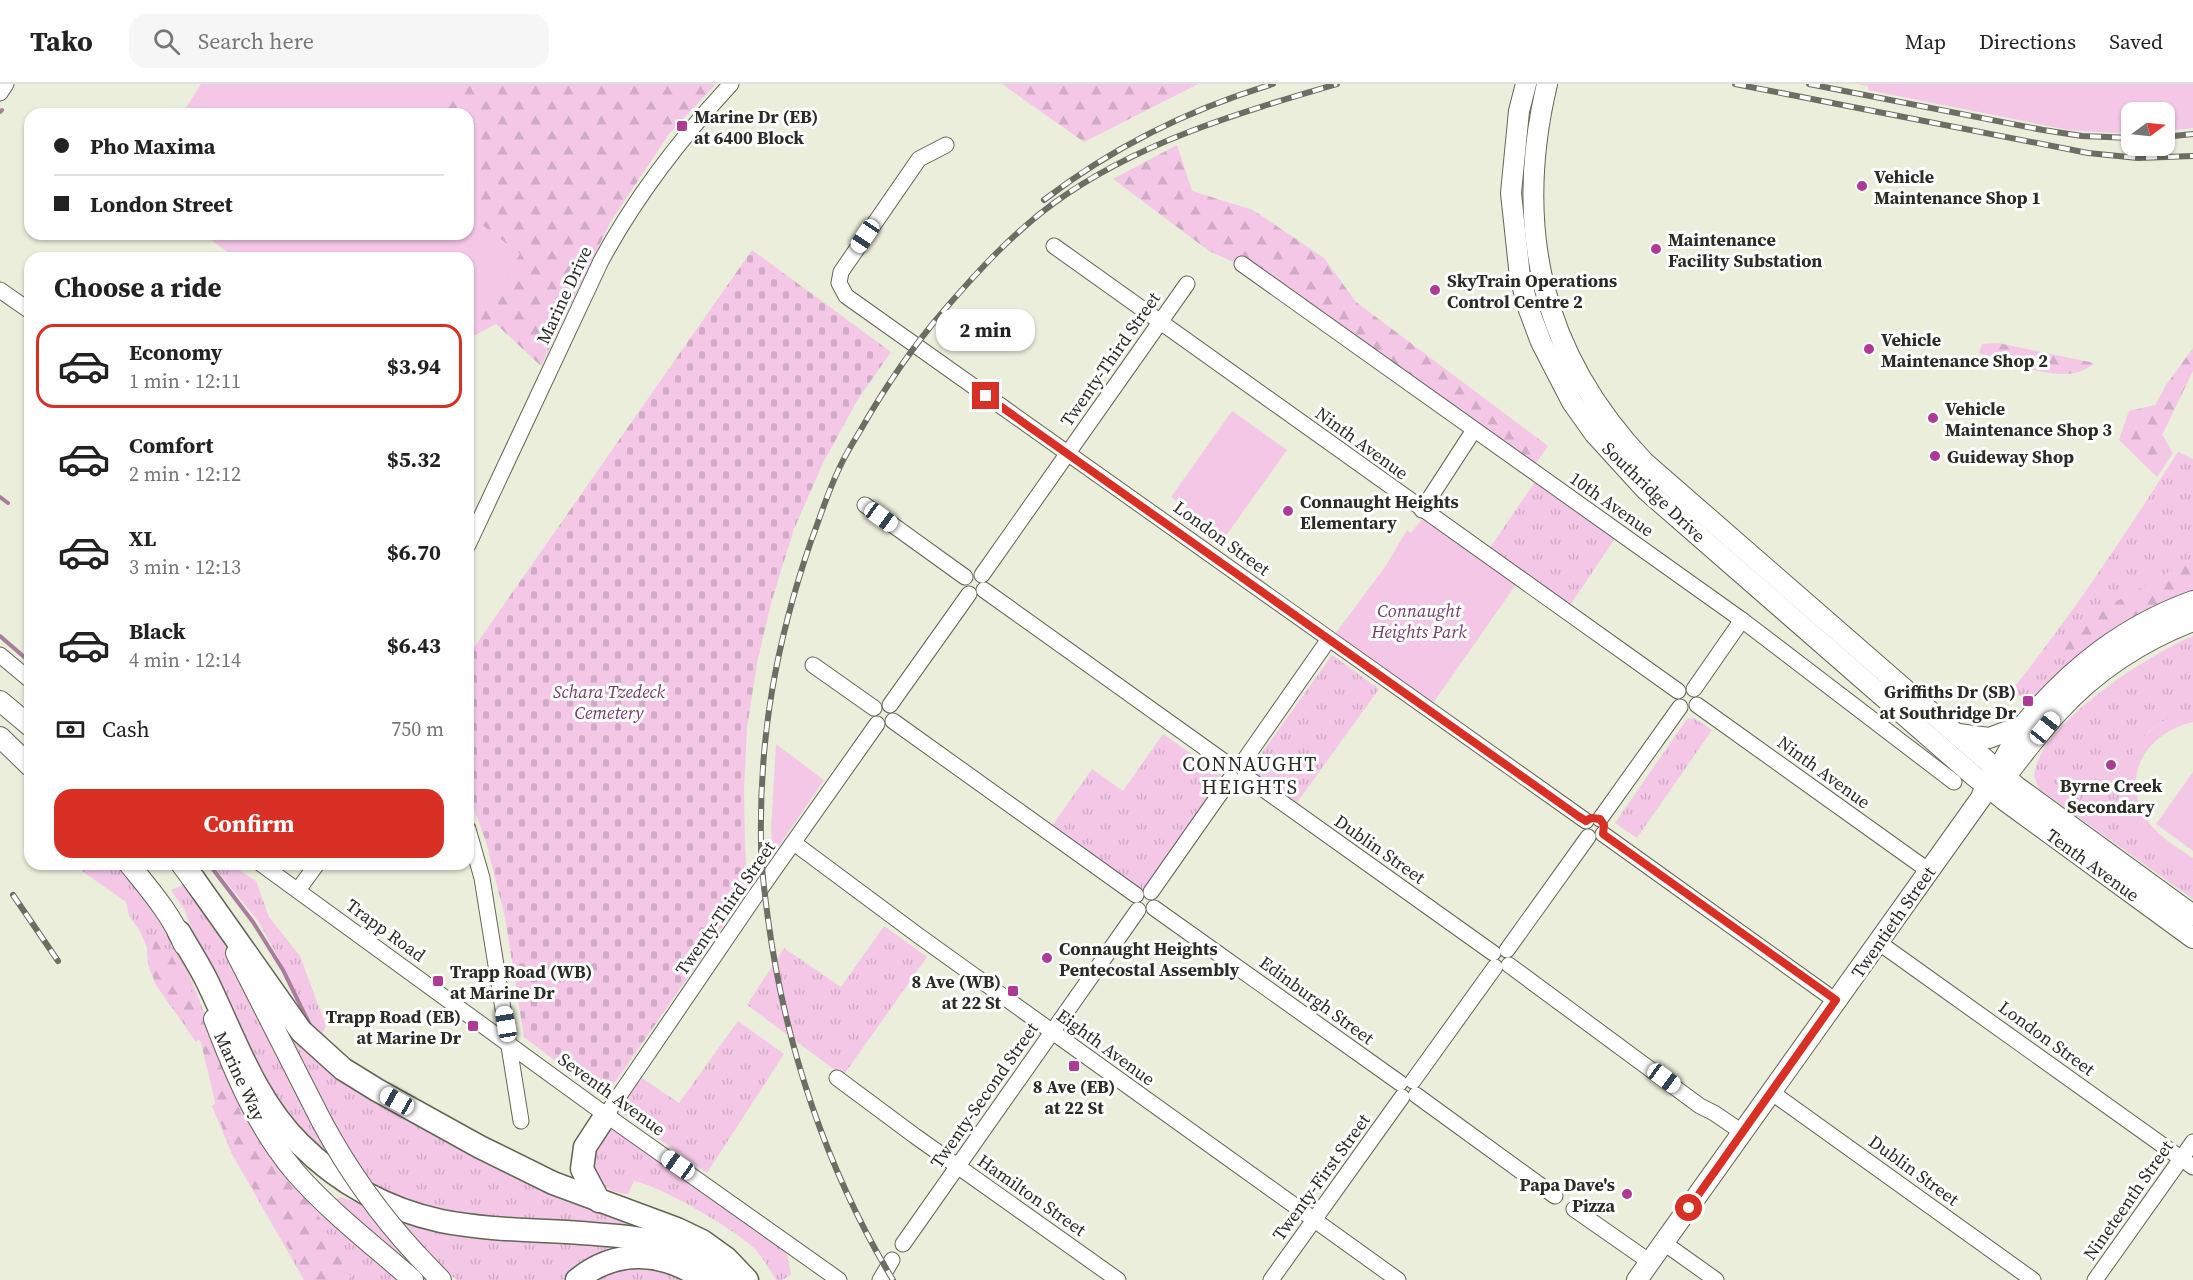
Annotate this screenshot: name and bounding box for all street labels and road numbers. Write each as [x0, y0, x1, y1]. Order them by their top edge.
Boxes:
street label: Marine Drive [530, 242, 598, 348]
street label: Twenty-Third Street [1054, 287, 1166, 431]
street label: Ninth Avenue [1310, 401, 1414, 485]
street label: Southridge Drive [1597, 436, 1711, 548]
street label: 10th Avenue [1565, 466, 1659, 542]
street label: London Street [1169, 495, 1275, 581]
street label: Ninth Avenue [1772, 730, 1876, 814]
street label: Dublin Street [1329, 808, 1431, 890]
street label: Tenth Avenue [2041, 823, 2145, 907]
street label: Twenty-Third Street [669, 836, 781, 980]
street label: Twentieth Street [1845, 861, 1941, 983]
street label: Trapp Road [341, 893, 431, 967]
street label: Edinburgh Street [1255, 950, 1380, 1050]
street label: London Street [1994, 995, 2100, 1081]
street label: Eighth Avenue [1052, 1003, 1160, 1091]
street label: Twenty-Second Street [924, 1017, 1044, 1173]
street label: Marine Way [208, 1027, 272, 1125]
street label: Seventh Avenue [553, 1047, 671, 1141]
street label: Twenty-First Street [1266, 1108, 1376, 1246]
street label: Dublin Street [1864, 1129, 1964, 1211]
street label: Nineteenth Street [2077, 1135, 2179, 1265]
street label: Hamilton Street [973, 1148, 1091, 1242]

